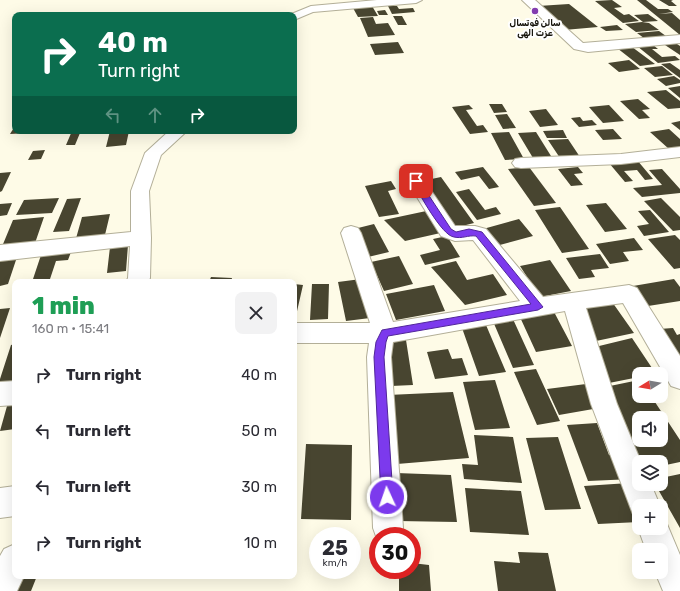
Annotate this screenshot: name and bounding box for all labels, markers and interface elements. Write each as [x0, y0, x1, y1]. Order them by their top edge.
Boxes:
marker: سالن فوتسال عزت الهی [530, 6, 540, 16]
place label: سالن فوتسال عزت الهی [509, 17, 561, 39]
text: 40 m [98, 26, 168, 59]
icon: right [32, 28, 84, 80]
text: Turn right [98, 60, 180, 82]
icon: left [102, 104, 124, 126]
icon: ahead [144, 104, 166, 126]
icon: right [186, 104, 208, 126]
pin [399, 164, 433, 198]
icon: arrive [405, 170, 427, 192]
text: 1 min [32, 292, 95, 320]
button: close [235, 292, 277, 334]
text: 160 m · 15:41 [32, 321, 109, 336]
icon: right [32, 364, 54, 386]
text: Turn right [66, 366, 141, 384]
text: 40 m [241, 366, 277, 384]
north arrow [632, 367, 668, 403]
map controls [632, 367, 668, 579]
button: sound [632, 411, 668, 447]
icon: left [32, 420, 54, 442]
text: Turn left [66, 422, 131, 440]
text: 50 m [242, 422, 277, 440]
button: layers [632, 455, 668, 491]
icon: left [32, 476, 54, 498]
position arrow [366, 476, 408, 518]
text: Turn left [66, 478, 131, 496]
text: 30 m [241, 478, 277, 496]
button: + [632, 499, 668, 535]
speed limit sign: 30 [369, 527, 421, 579]
icon: right [32, 532, 54, 554]
text: Turn right [66, 534, 141, 552]
text: 10 m [244, 534, 277, 552]
text: 25 [322, 536, 348, 560]
button: − [632, 543, 668, 579]
text: km/h [323, 557, 347, 569]

